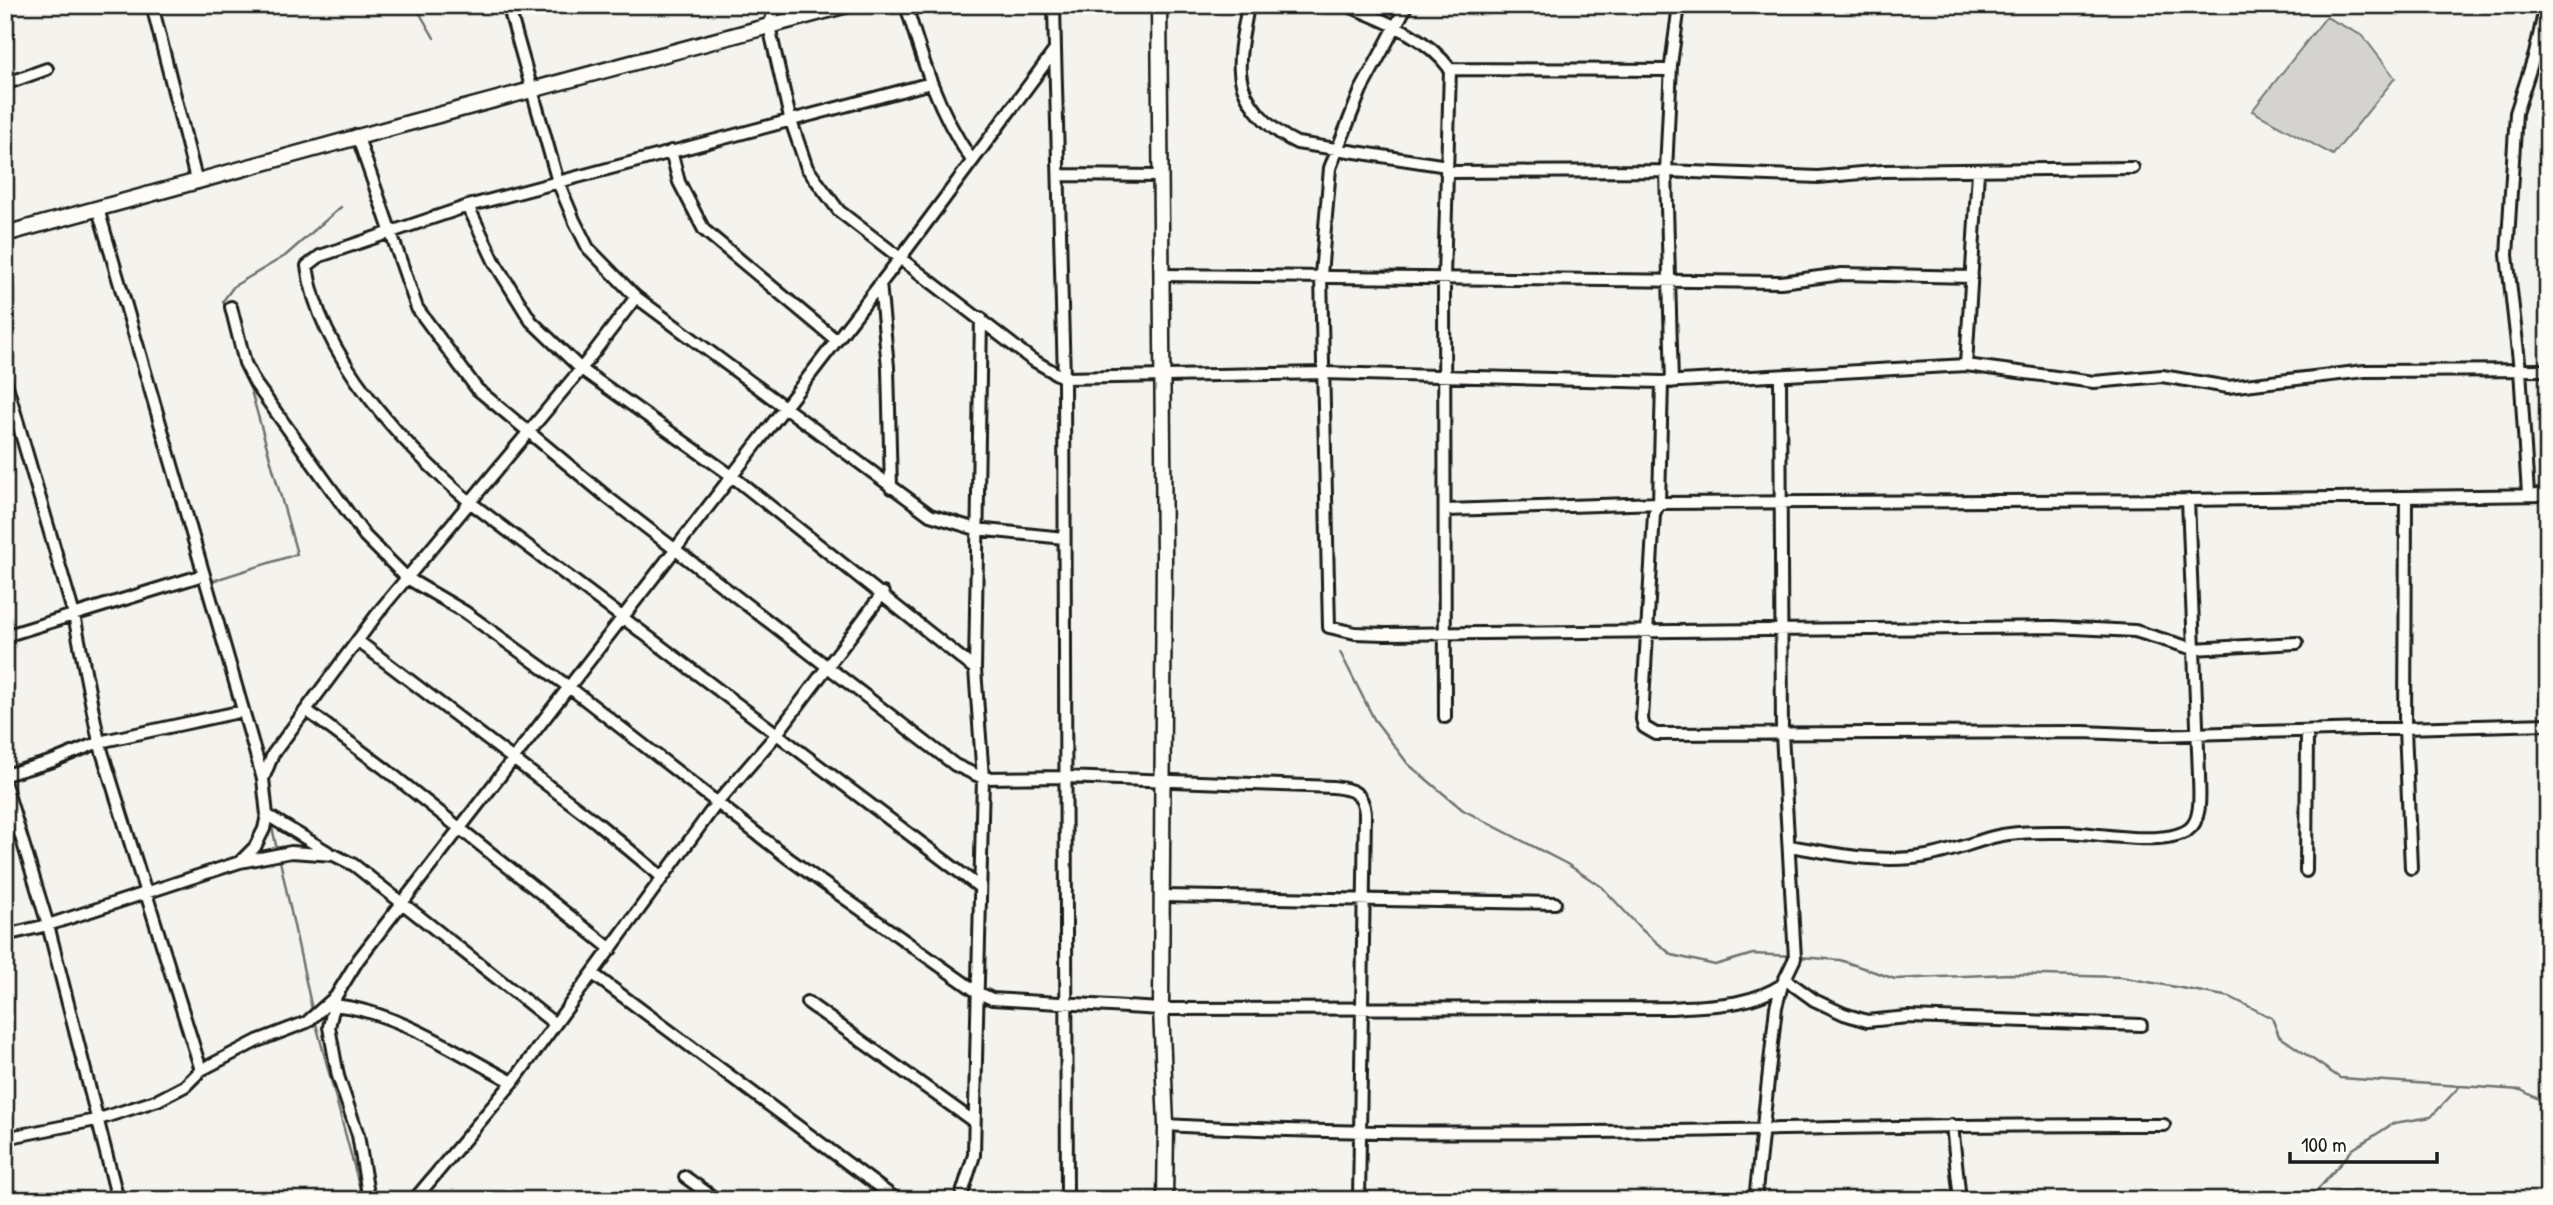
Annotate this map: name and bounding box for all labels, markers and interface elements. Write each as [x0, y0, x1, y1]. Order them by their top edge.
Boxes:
scale bar [2290, 1121, 2438, 1165]
text: 100 m [2301, 1130, 2347, 1159]

